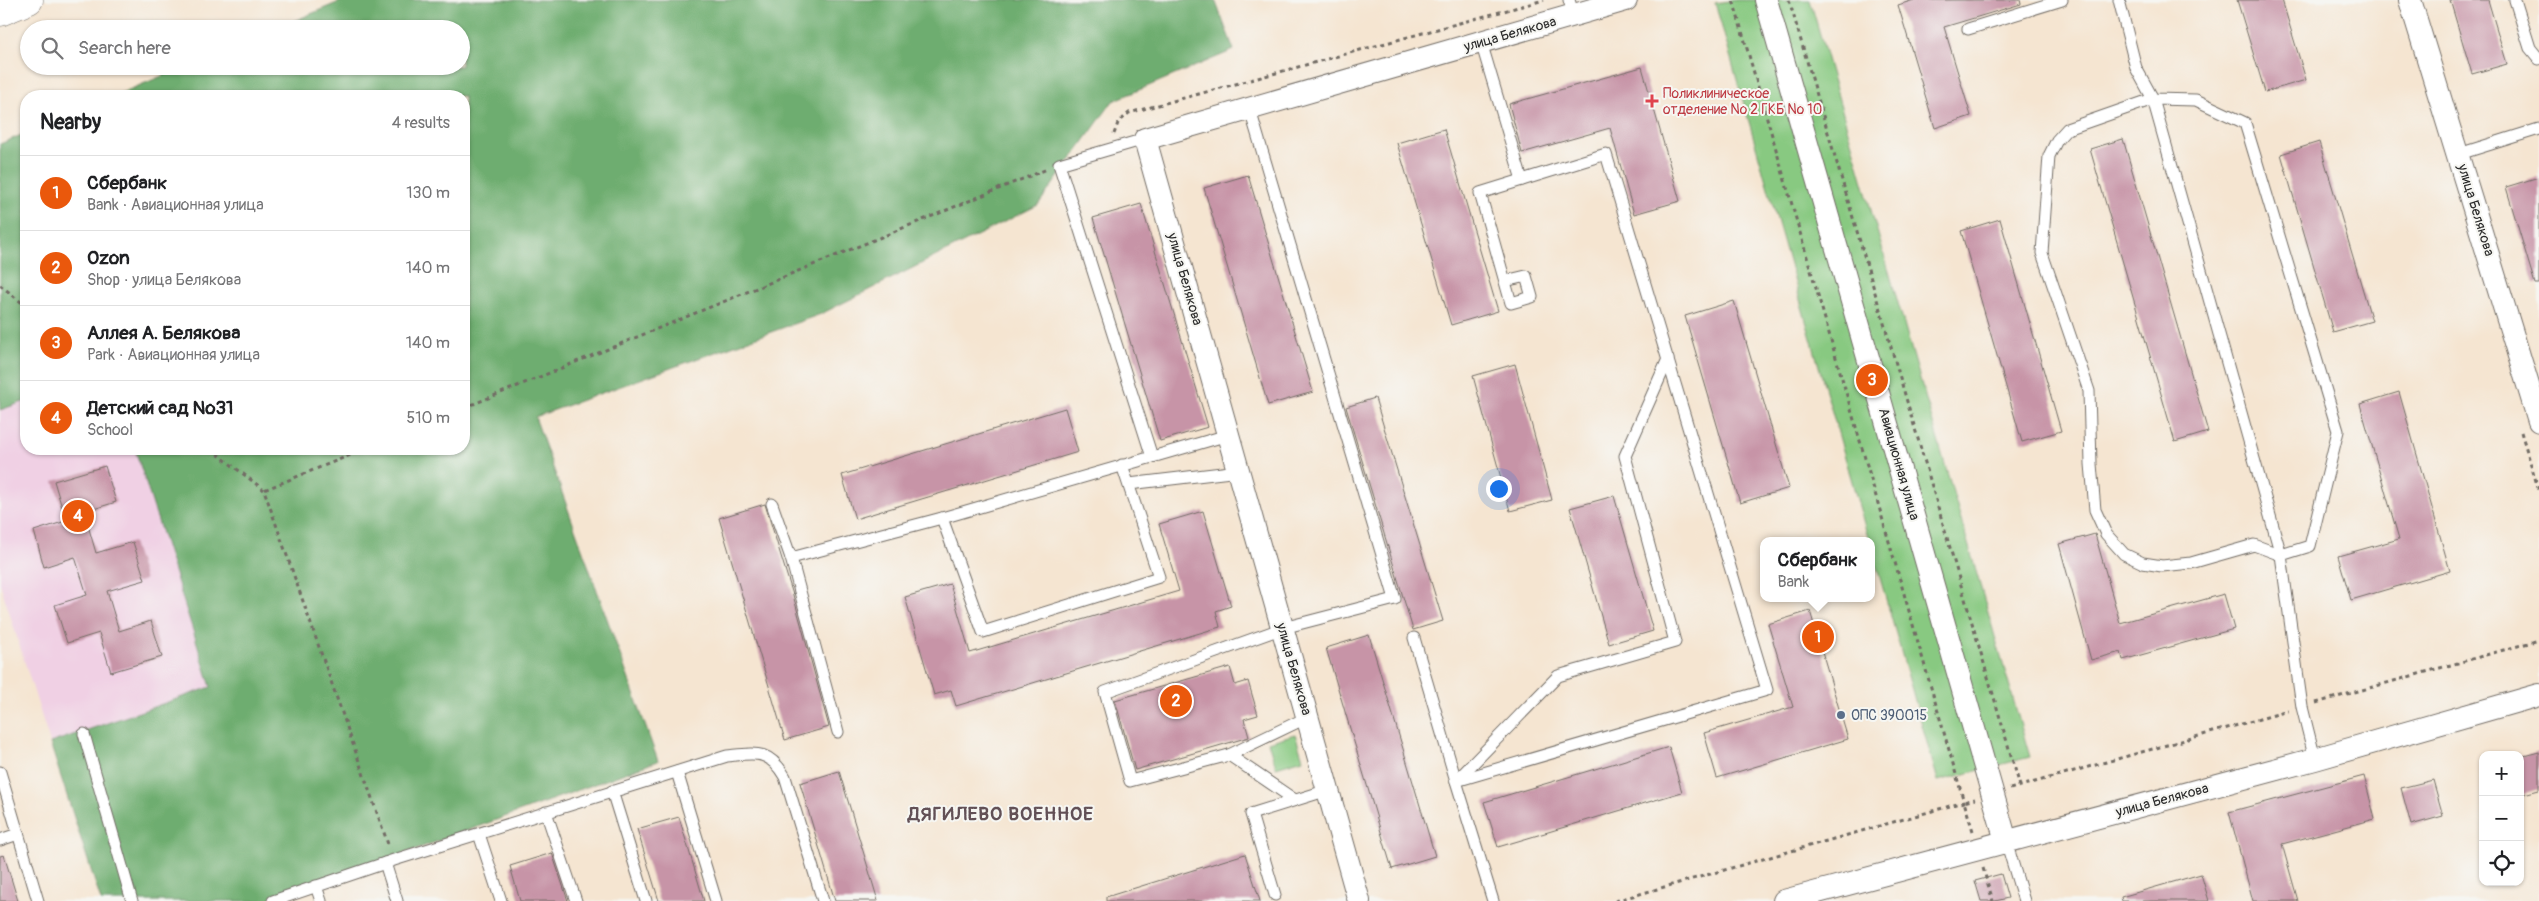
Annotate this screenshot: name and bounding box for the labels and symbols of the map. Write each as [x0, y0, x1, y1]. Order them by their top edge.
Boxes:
street label: улица Белякова [1461, 13, 1558, 56]
place label: Поликлиническое отделение № 2 ГКБ № 10 [1663, 85, 1822, 118]
marker: Поликлиническое отделение № 2 ГКБ № 10 [1645, 94, 1659, 108]
street label: улица Белякова [2454, 161, 2498, 258]
street label: улица Белякова [1163, 230, 1206, 327]
pin: 3 [1856, 361, 1888, 399]
street label: Авиационная улица [1875, 406, 1923, 522]
your location [1486, 476, 1512, 502]
pin: 4 [62, 497, 94, 535]
pin: 1 [1802, 618, 1834, 656]
street label: улица Белякова [1272, 620, 1315, 717]
pin: 2 [1160, 682, 1192, 720]
place label: ОПС 390015 [1851, 707, 1927, 724]
marker: ОПС 390015 [1835, 709, 1847, 721]
street label: улица Белякова [2113, 779, 2210, 821]
district label: ДЯГИЛЕВО ВОЕННОЕ [907, 802, 1094, 826]

